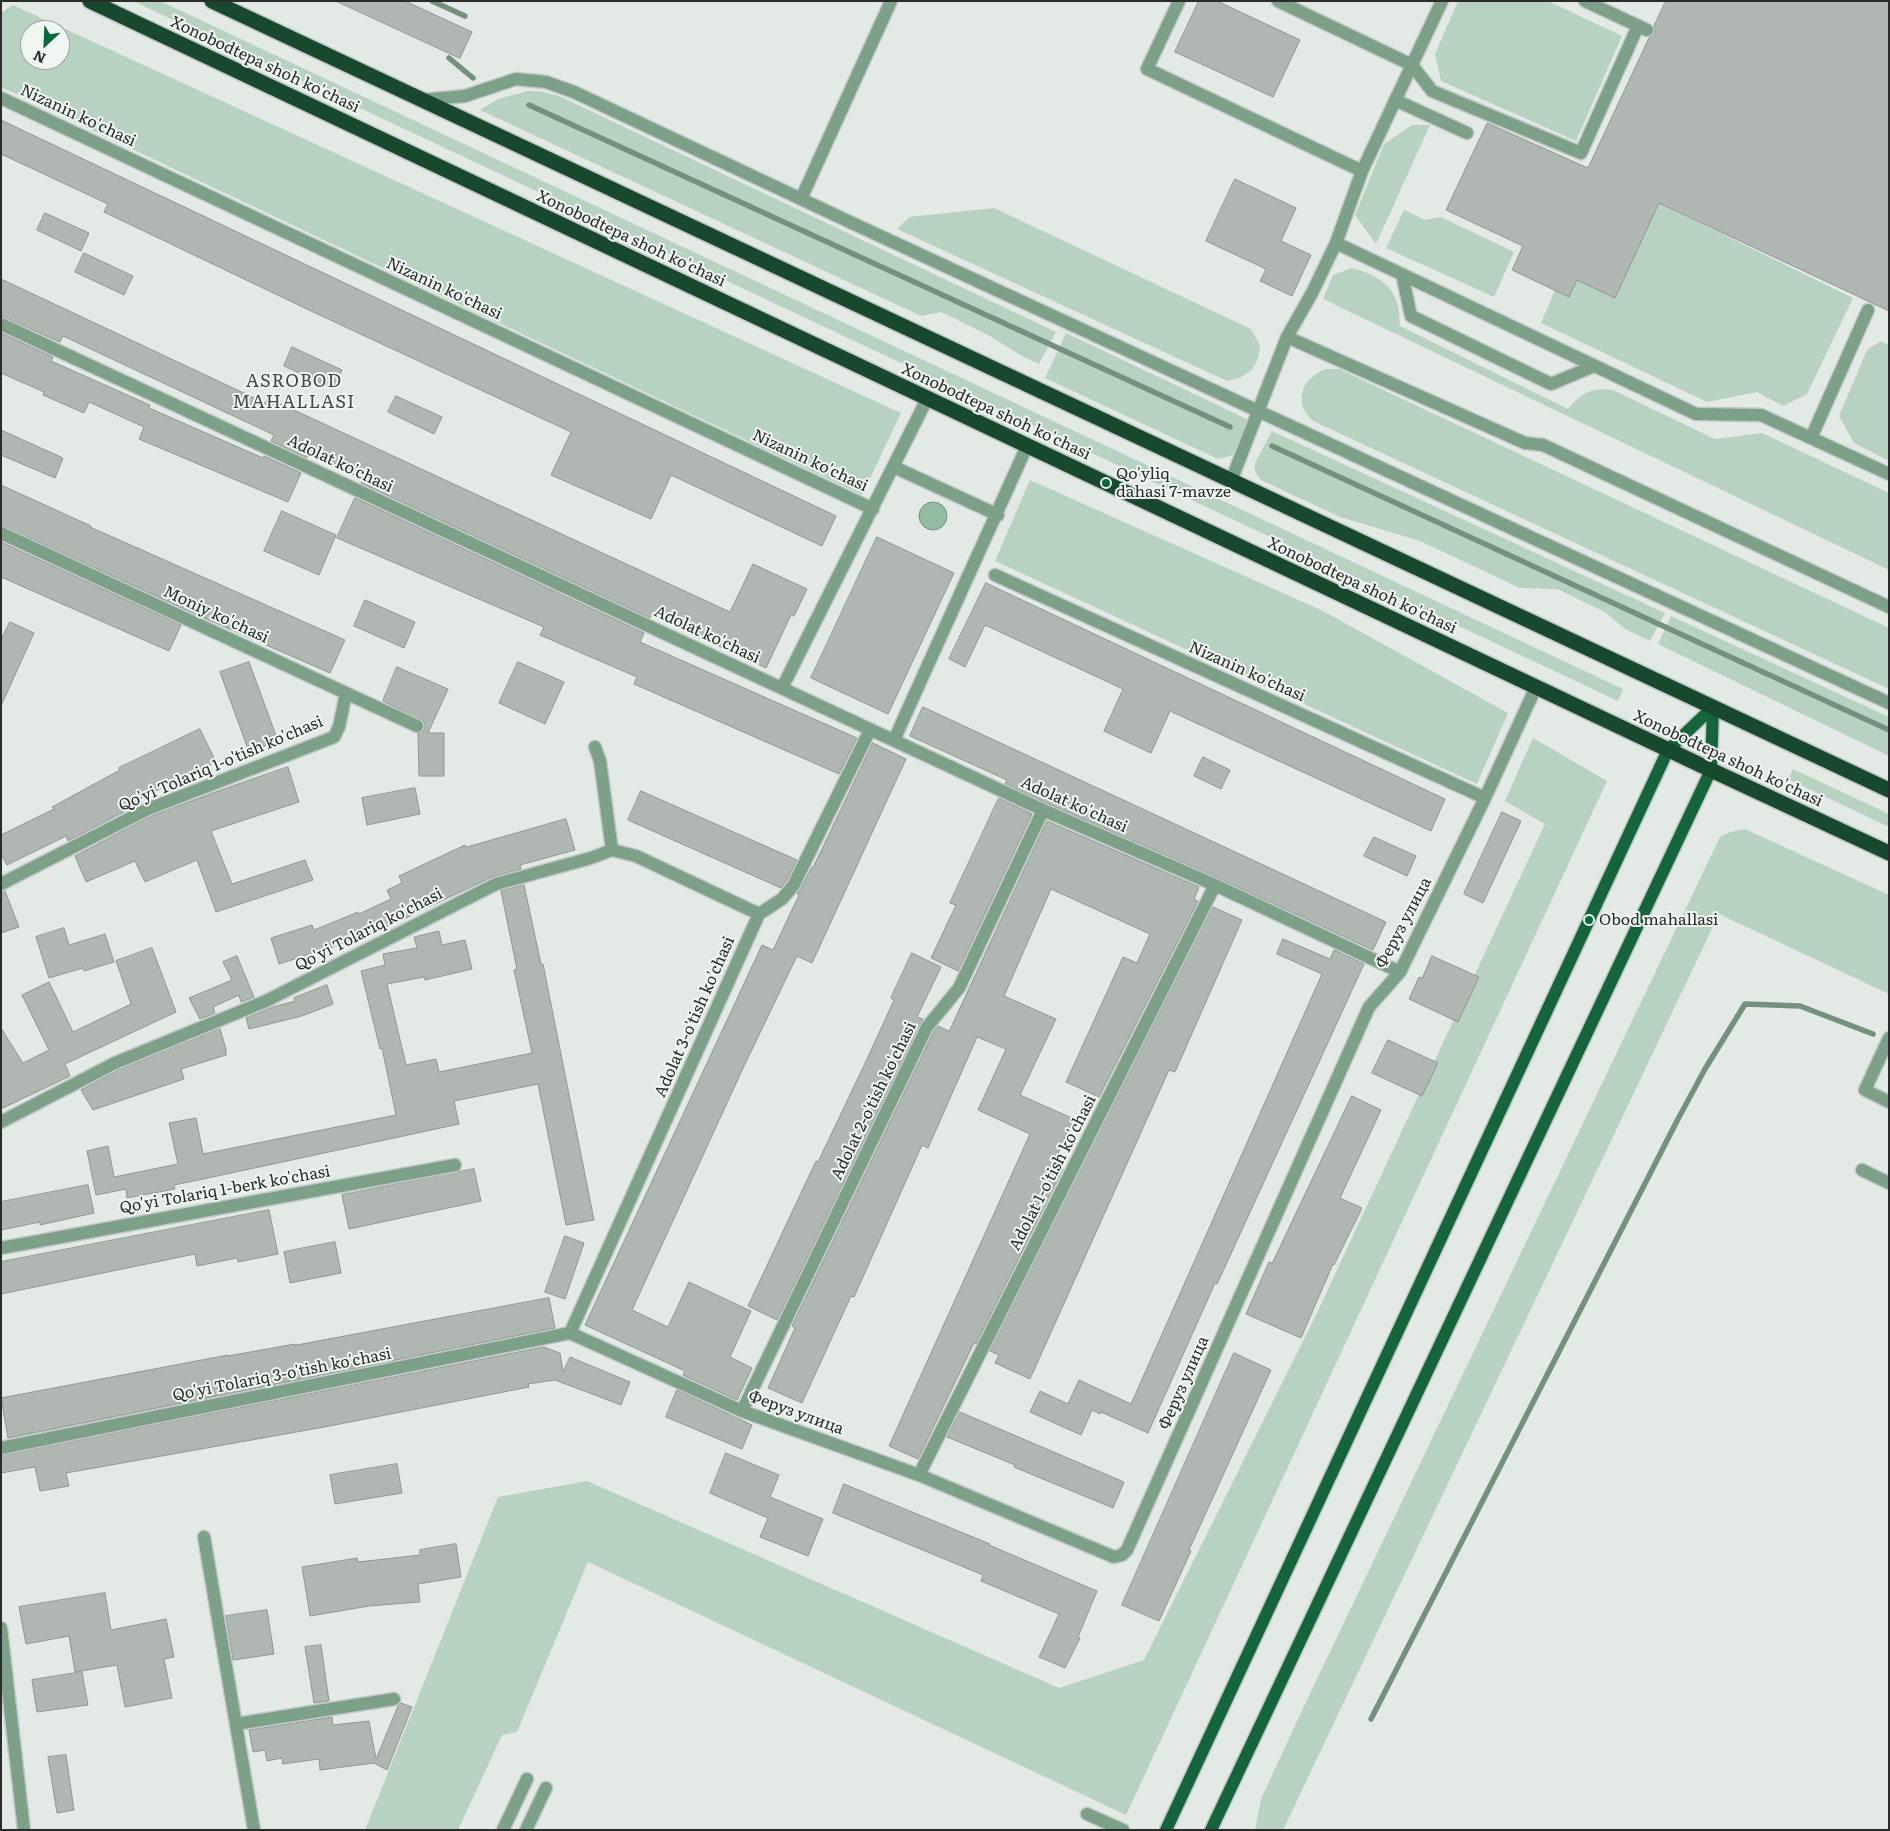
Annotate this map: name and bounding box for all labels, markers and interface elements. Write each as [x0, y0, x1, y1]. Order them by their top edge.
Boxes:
street label: Xonobodtepa shoh ko'chasi [167, 13, 363, 117]
north arrow [20, 20, 70, 70]
text: N [30, 46, 49, 69]
street label: Nizanin ko'chasi [17, 81, 139, 151]
street label: Xonobodtepa shoh ko'chasi [533, 187, 729, 291]
street label: Nizanin ko'chasi [383, 254, 505, 324]
street label: Xonobodtepa shoh ko'chasi [898, 360, 1094, 464]
district label: ASROBOD MAHALLASI [231, 371, 357, 414]
street label: Nizanin ko'chasi [749, 426, 871, 496]
street label: Adolat ko'chasi [284, 431, 396, 497]
place label: Qo'yliq dahasi 7-mavze [1116, 464, 1231, 502]
marker: Qo'yliq dahasi 7-mavze [1100, 477, 1112, 489]
street label: Xonobodtepa shoh ko'chasi [1264, 534, 1460, 638]
street label: Moniy ko'chasi [160, 582, 272, 648]
street label: Adolat ko'chasi [651, 602, 763, 668]
street label: Nizanin ko'chasi [1186, 638, 1308, 706]
street label: Xonobodtepa shoh ko'chasi [1630, 707, 1826, 811]
street label: Qo'yi Tolariq 1-o'tish ko'chasi [116, 712, 326, 816]
street label: Adolat ko'chasi [1018, 773, 1130, 837]
street label: Феруз улица [1372, 874, 1436, 972]
street label: Qo'yi Tolariq ko'chasi [292, 884, 446, 976]
place label: Obod mahallasi [1599, 910, 1718, 930]
marker: Obod mahallasi [1583, 914, 1595, 926]
street label: Adolat 3-o'tish ko'chasi [651, 934, 739, 1100]
street label: Adolat 2-o'tish ko'chasi [827, 1019, 921, 1183]
street label: Adolat 1-o'tish ko'chasi [1005, 1092, 1101, 1254]
street label: Qo'yi Tolariq 1-berk ko'chasi [118, 1162, 332, 1218]
street label: Феруз улица [1155, 1333, 1213, 1433]
street label: Qo'yi Tolariq 3-o'tish ko'chasi [171, 1344, 393, 1406]
street label: Феруз улица [746, 1387, 846, 1439]

